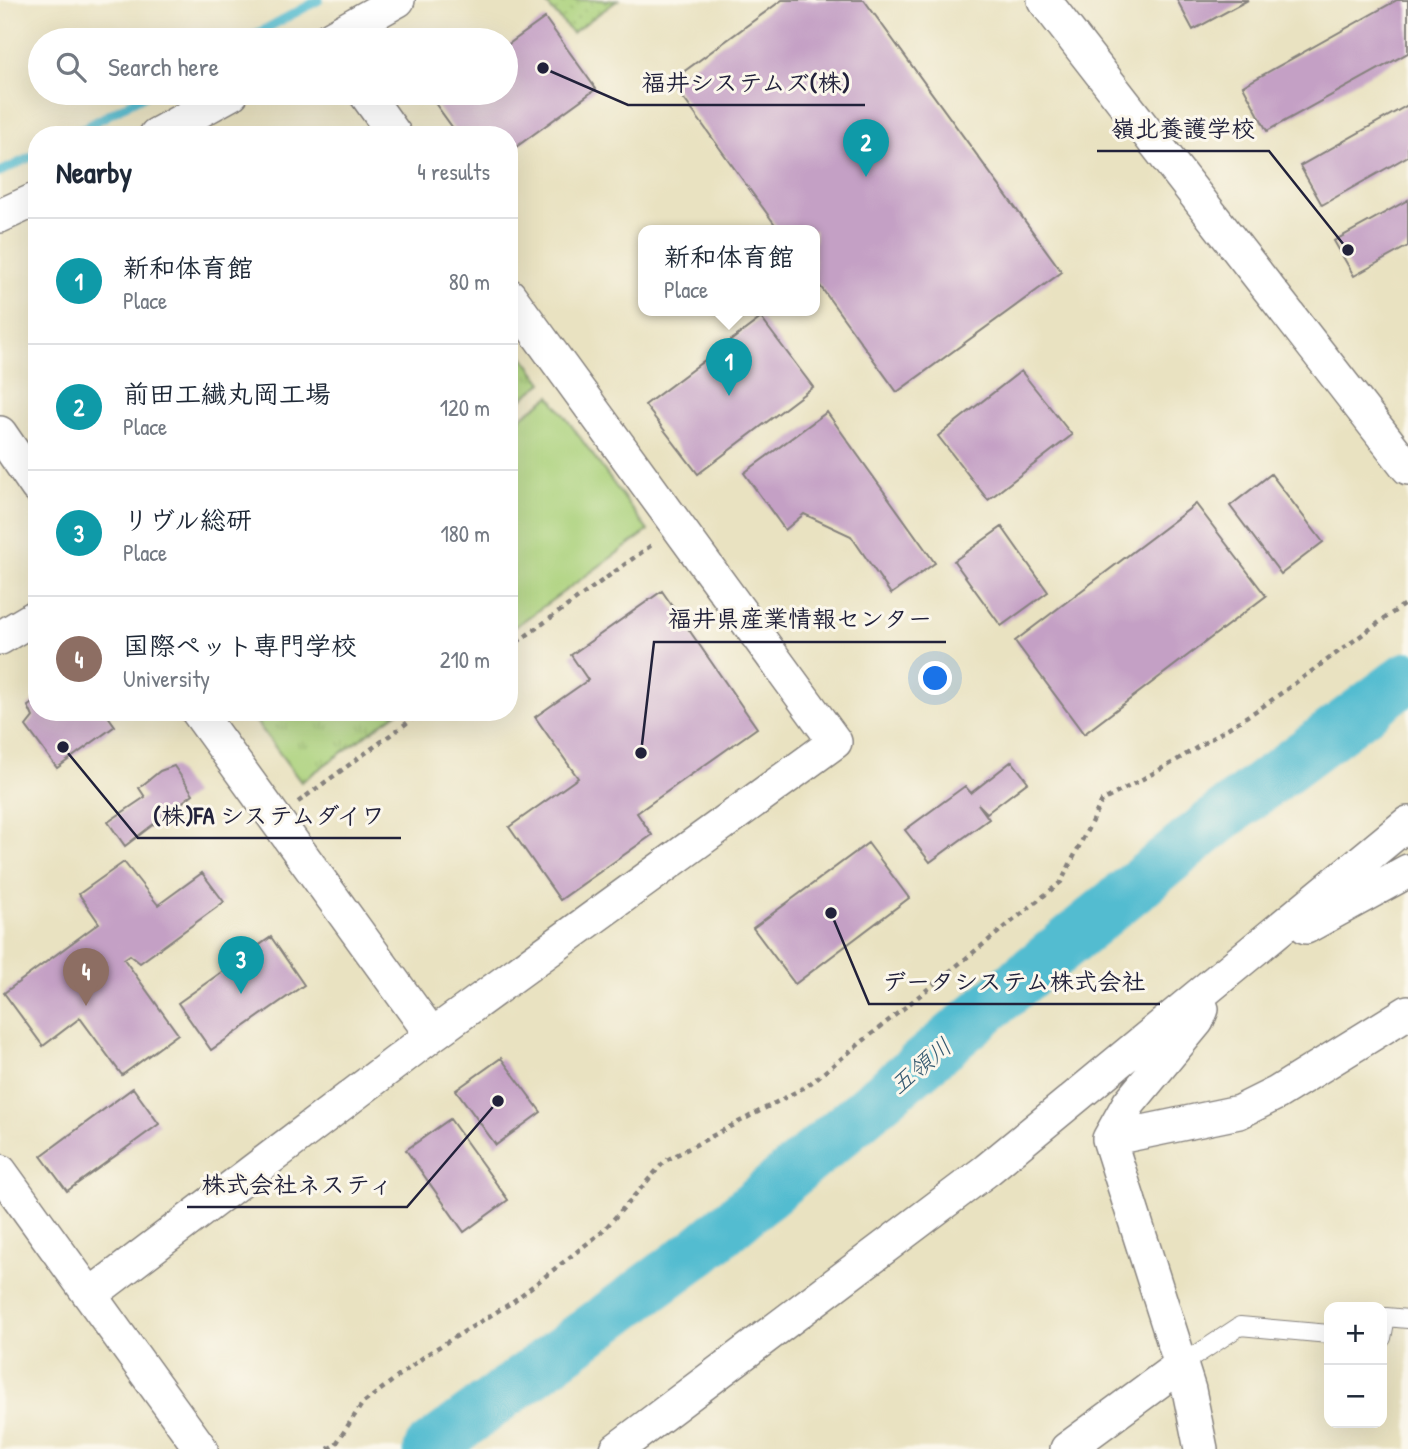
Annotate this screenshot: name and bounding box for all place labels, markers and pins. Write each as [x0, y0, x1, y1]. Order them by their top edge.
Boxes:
callout: 福井システムズ(株) [628, 60, 865, 105]
callout: 嶺北養護学校 [1097, 106, 1269, 151]
pin: 2 [843, 119, 889, 177]
pin: 1 [706, 338, 752, 396]
callout: 福井県産業情報センター [654, 597, 946, 642]
callout: (株)FA システムダイワ [138, 793, 401, 838]
pin: 3 [218, 936, 264, 994]
pin: 4 [63, 948, 109, 1006]
callout: データシステム株式会社 [869, 959, 1160, 1004]
callout: 株式会社ネスティ [187, 1162, 407, 1207]

